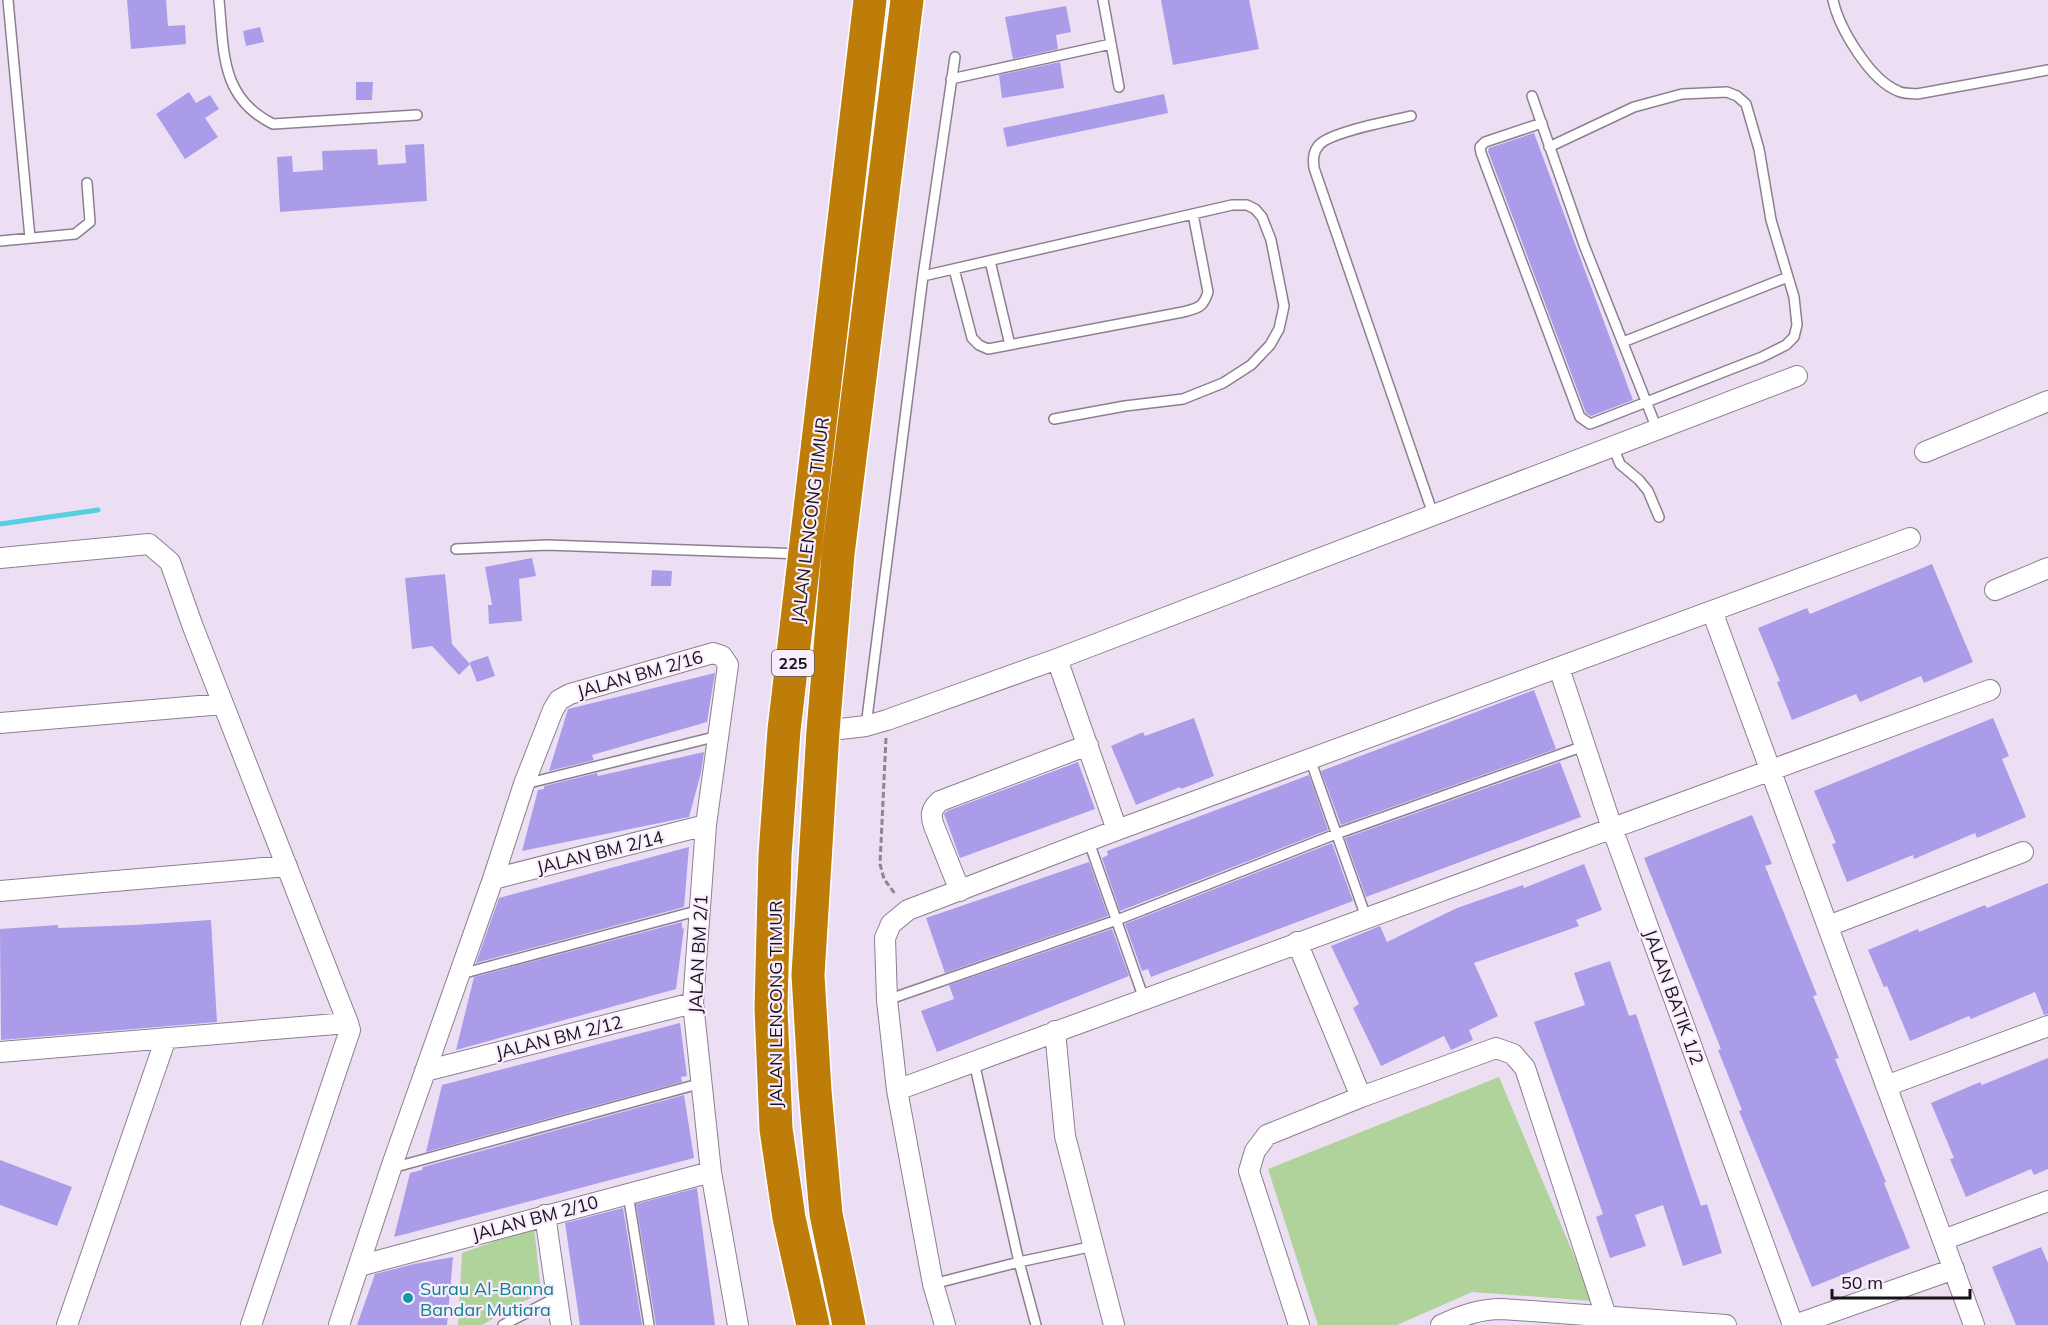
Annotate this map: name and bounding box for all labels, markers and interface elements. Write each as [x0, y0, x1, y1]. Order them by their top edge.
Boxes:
street label: JALAN LENCONG TIMUR [786, 416, 834, 624]
street label: JALAN BM 2/16 [574, 645, 706, 703]
road number: 225 [772, 650, 814, 676]
street label: JALAN BM 2/14 [534, 825, 666, 879]
street label: JALAN BM 2/1 [683, 894, 713, 1014]
street label: JALAN LENCONG TIMUR [764, 900, 787, 1108]
street label: JALAN BATIK 1/2 [1639, 926, 1709, 1068]
street label: JALAN BM 2/12 [493, 1010, 625, 1064]
street label: JALAN BM 2/10 [469, 1190, 601, 1246]
scale bar [1832, 1262, 1970, 1300]
text: 50 m [1841, 1271, 1883, 1294]
place label: Surau Al-Banna Bandar Mutiara [420, 1277, 554, 1321]
marker: Surau Al-Banna Bandar Mutiara [401, 1291, 415, 1305]

